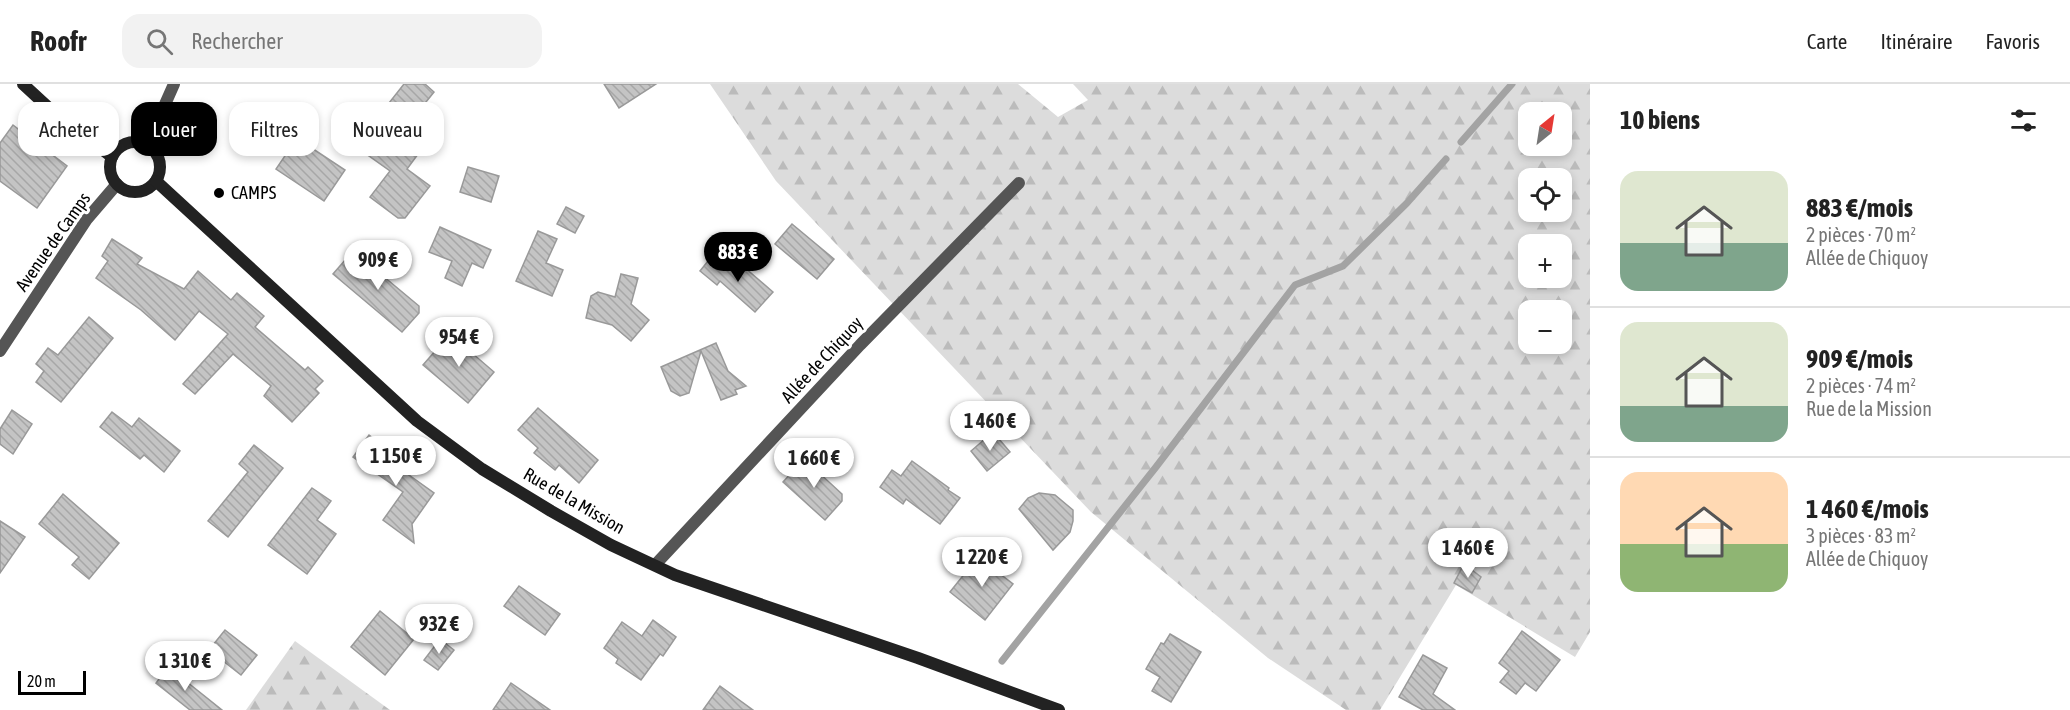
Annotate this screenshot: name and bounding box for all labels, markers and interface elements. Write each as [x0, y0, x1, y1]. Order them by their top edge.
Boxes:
search box [122, 14, 542, 68]
text: Roofr [30, 25, 86, 57]
icon: search [143, 25, 176, 58]
text: Rechercher [191, 28, 283, 54]
text: Carte [1807, 29, 1847, 53]
text: Itinéraire [1880, 29, 1952, 53]
text: Favoris [1985, 29, 2040, 53]
chip: Acheter [18, 102, 119, 156]
chip: Louer [131, 102, 217, 156]
chip: Filtres [229, 102, 319, 156]
chip: Nouveau [331, 102, 444, 156]
north arrow [1518, 102, 1572, 156]
map controls [1518, 102, 1572, 354]
icon: filters [2007, 104, 2040, 137]
text: 10 biens [1620, 105, 1700, 135]
button: locate [1518, 168, 1572, 222]
place label: CAMPS [231, 182, 277, 203]
marker: CAMPS [212, 186, 226, 200]
street label: Avenue de Camps [11, 188, 94, 295]
text: 883 €/mois [1806, 193, 1913, 223]
icon: home [1668, 195, 1740, 267]
text: 2 pièces · 70 m² [1806, 223, 1916, 246]
pin: 883 € [696, 232, 780, 283]
button: + [1518, 234, 1572, 288]
pin: 909 € [336, 240, 420, 291]
text: 883 € [718, 240, 758, 263]
text: Allée de Chiquoy [1806, 246, 1928, 269]
text: 909 € [358, 248, 398, 271]
button: − [1518, 300, 1572, 354]
street label: Allée de Chiquoy [776, 312, 867, 407]
pin: 954 € [417, 317, 501, 368]
text: 954 € [439, 325, 479, 348]
text: 909 €/mois [1806, 344, 1913, 374]
icon: home [1668, 346, 1740, 418]
text: 2 pièces · 74 m² [1806, 374, 1916, 397]
text: Rue de la Mission [1806, 397, 1932, 420]
pin: 1 460 € [935, 401, 1045, 452]
text: 1 460 € [964, 409, 1016, 432]
pin: 1 150 € [341, 436, 451, 487]
pin: 1 660 € [759, 438, 869, 489]
text: 1 150 € [370, 444, 422, 467]
text: 1 660 € [788, 446, 840, 469]
street label: Rue de la Mission [520, 463, 629, 538]
text: 1 460 €/mois [1806, 494, 1929, 524]
icon: home [1668, 496, 1740, 568]
text: 3 pièces · 83 m² [1806, 524, 1916, 547]
pin: 1 460 € [1413, 528, 1523, 579]
text: 1 460 € [1442, 536, 1494, 559]
pin: 1 220 € [927, 537, 1037, 588]
text: 1 220 € [956, 545, 1008, 568]
text: Allée de Chiquoy [1806, 547, 1928, 570]
pin: 932 € [397, 604, 481, 655]
text: 932 € [419, 612, 459, 635]
pin: 1 310 € [130, 641, 240, 692]
text: 1 310 € [159, 649, 211, 672]
scale bar [18, 668, 86, 696]
text: 20 m [27, 672, 56, 690]

